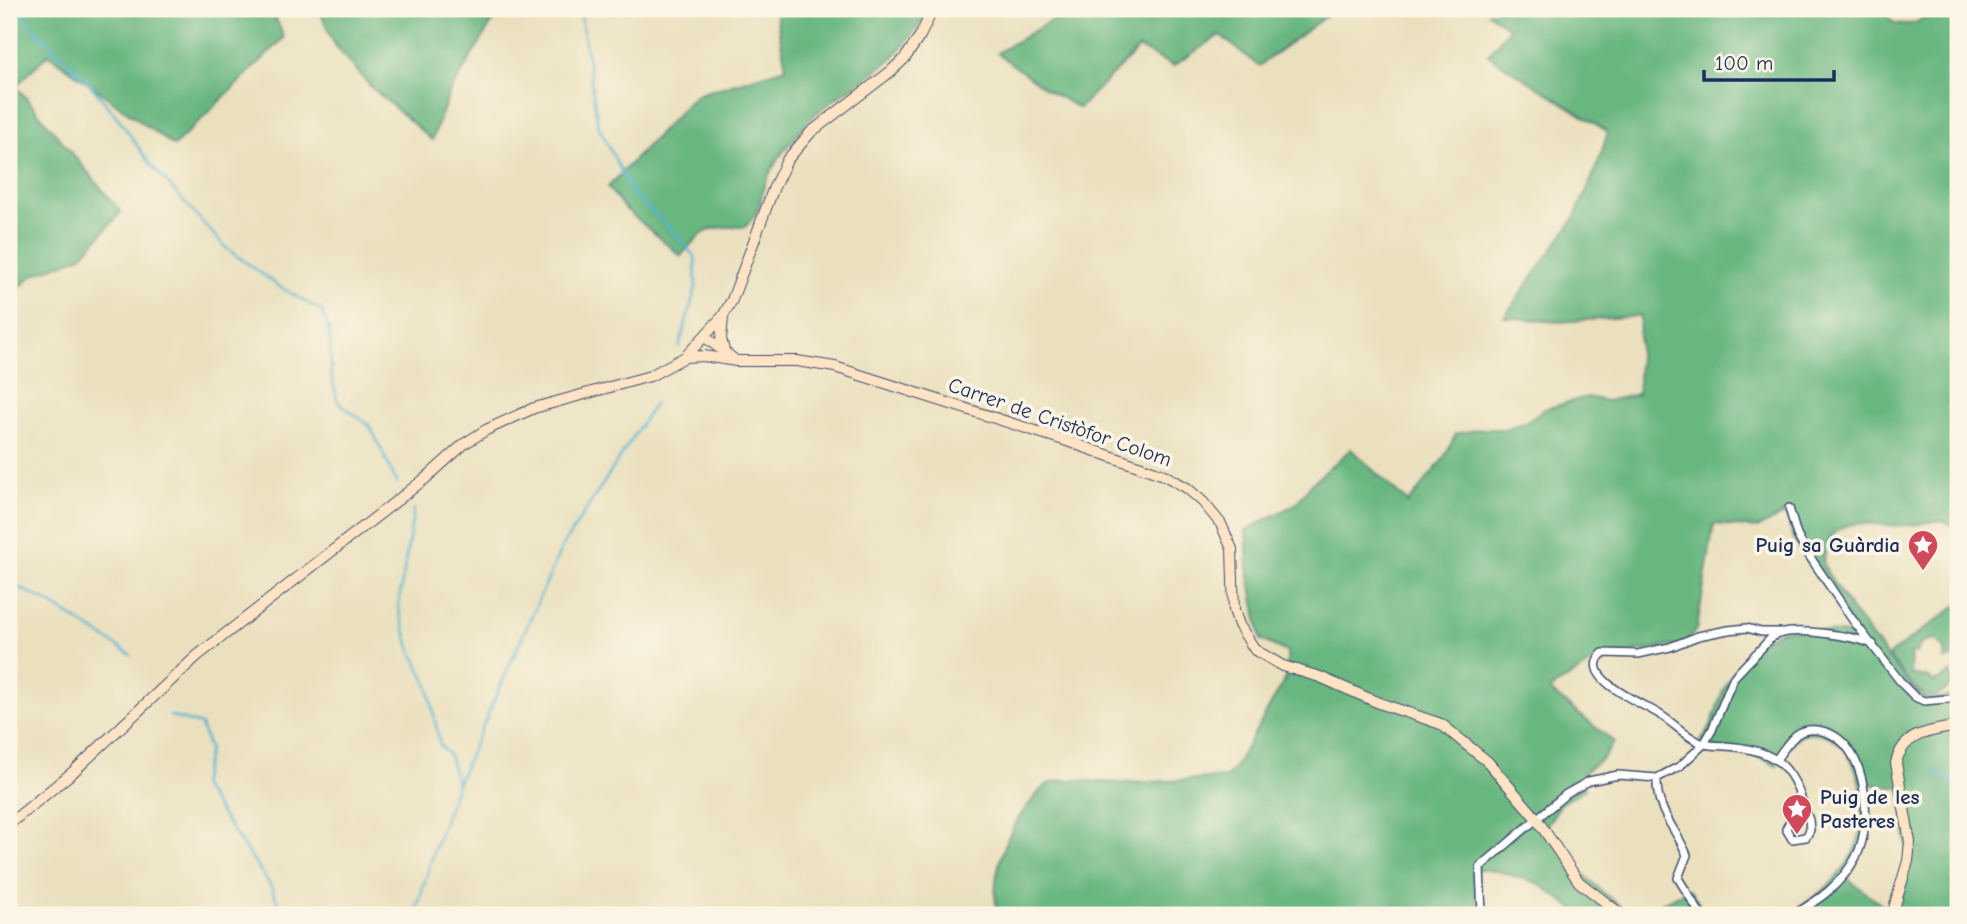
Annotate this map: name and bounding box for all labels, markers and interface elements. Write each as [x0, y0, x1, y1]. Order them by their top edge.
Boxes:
scale bar [1704, 38, 1834, 82]
text: 100 m [1715, 51, 1773, 75]
street label: Carrer de Cristòfor Colom [945, 372, 1175, 472]
place icon: Puig sa Guàrdia [1906, 528, 1940, 572]
place label: Puig sa Guàrdia [1755, 533, 1900, 557]
place label: Puig de les Pasteres [1820, 785, 1920, 833]
place icon: Puig de les Pasteres [1780, 792, 1814, 836]

